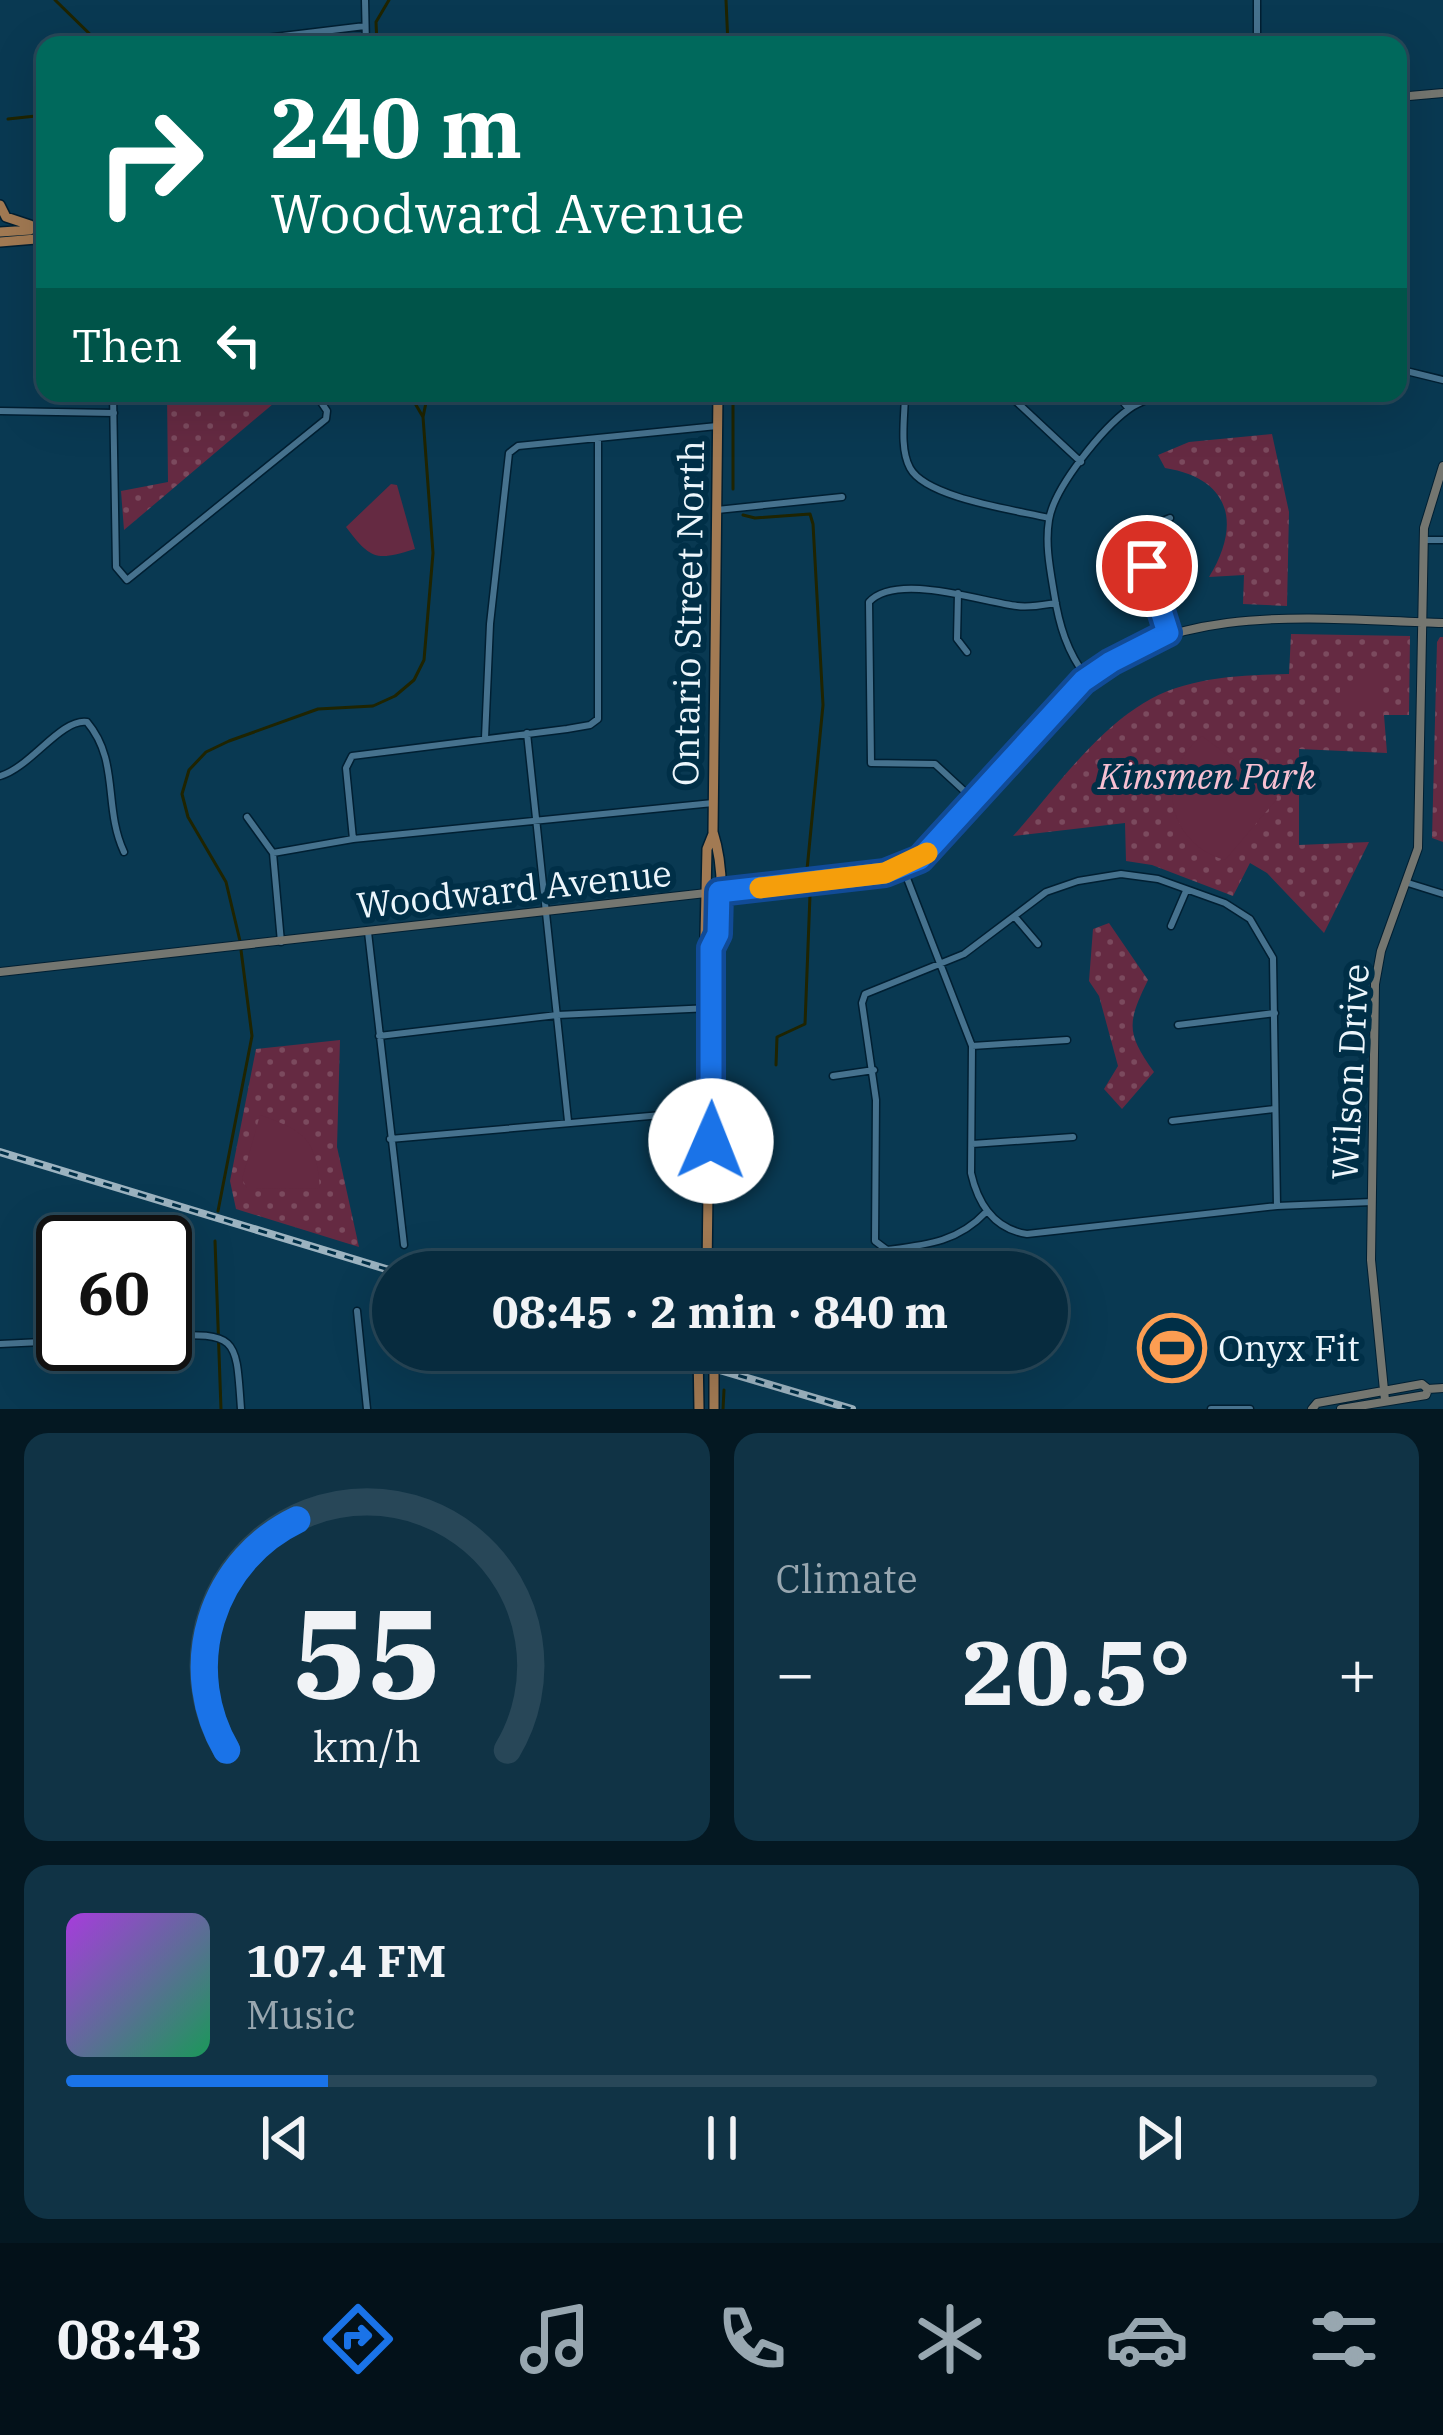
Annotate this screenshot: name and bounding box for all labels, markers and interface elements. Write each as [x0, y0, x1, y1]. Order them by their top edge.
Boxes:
text: 240 m [270, 72, 522, 181]
icon: right [72, 84, 228, 240]
text: Woodward Avenue [270, 178, 745, 248]
icon: left [206, 312, 272, 378]
text: Then [72, 316, 182, 374]
street label: Ontario Street North [661, 440, 714, 786]
pin [1096, 515, 1198, 617]
icon: arrive [1114, 533, 1180, 599]
park label: Kinsmen Park [1097, 752, 1317, 799]
street label: Woodward Avenue [354, 849, 674, 928]
street label: Wilson Drive [1320, 963, 1379, 1181]
position arrow [648, 1078, 774, 1204]
speed limit sign: 60 [36, 1215, 192, 1371]
text: 08:45 · 2 min · 840 m [492, 1282, 948, 1340]
sports icon: Onyx Fit [1137, 1313, 1207, 1383]
place label: Onyx Fit [1218, 1324, 1360, 1371]
text: Climate [776, 1553, 918, 1604]
text: 55 [292, 1571, 442, 1733]
text: 20.5° [961, 1613, 1191, 1730]
text: − [776, 1629, 815, 1715]
text: + [1337, 1629, 1377, 1715]
text: km/h [313, 1718, 421, 1774]
text: 107.4 FM [246, 1931, 446, 1989]
text: Music [246, 1989, 356, 2040]
icon: previous [252, 2105, 318, 2171]
icon: pause [689, 2105, 755, 2171]
icon: next [1126, 2105, 1192, 2171]
icon: directions [316, 2297, 400, 2381]
icon: music [513, 2297, 597, 2381]
icon: phone [710, 2297, 794, 2381]
icon: climate [908, 2297, 992, 2381]
icon: car [1105, 2297, 1189, 2381]
icon: filters [1302, 2297, 1386, 2381]
text: 08:43 [57, 2304, 203, 2374]

